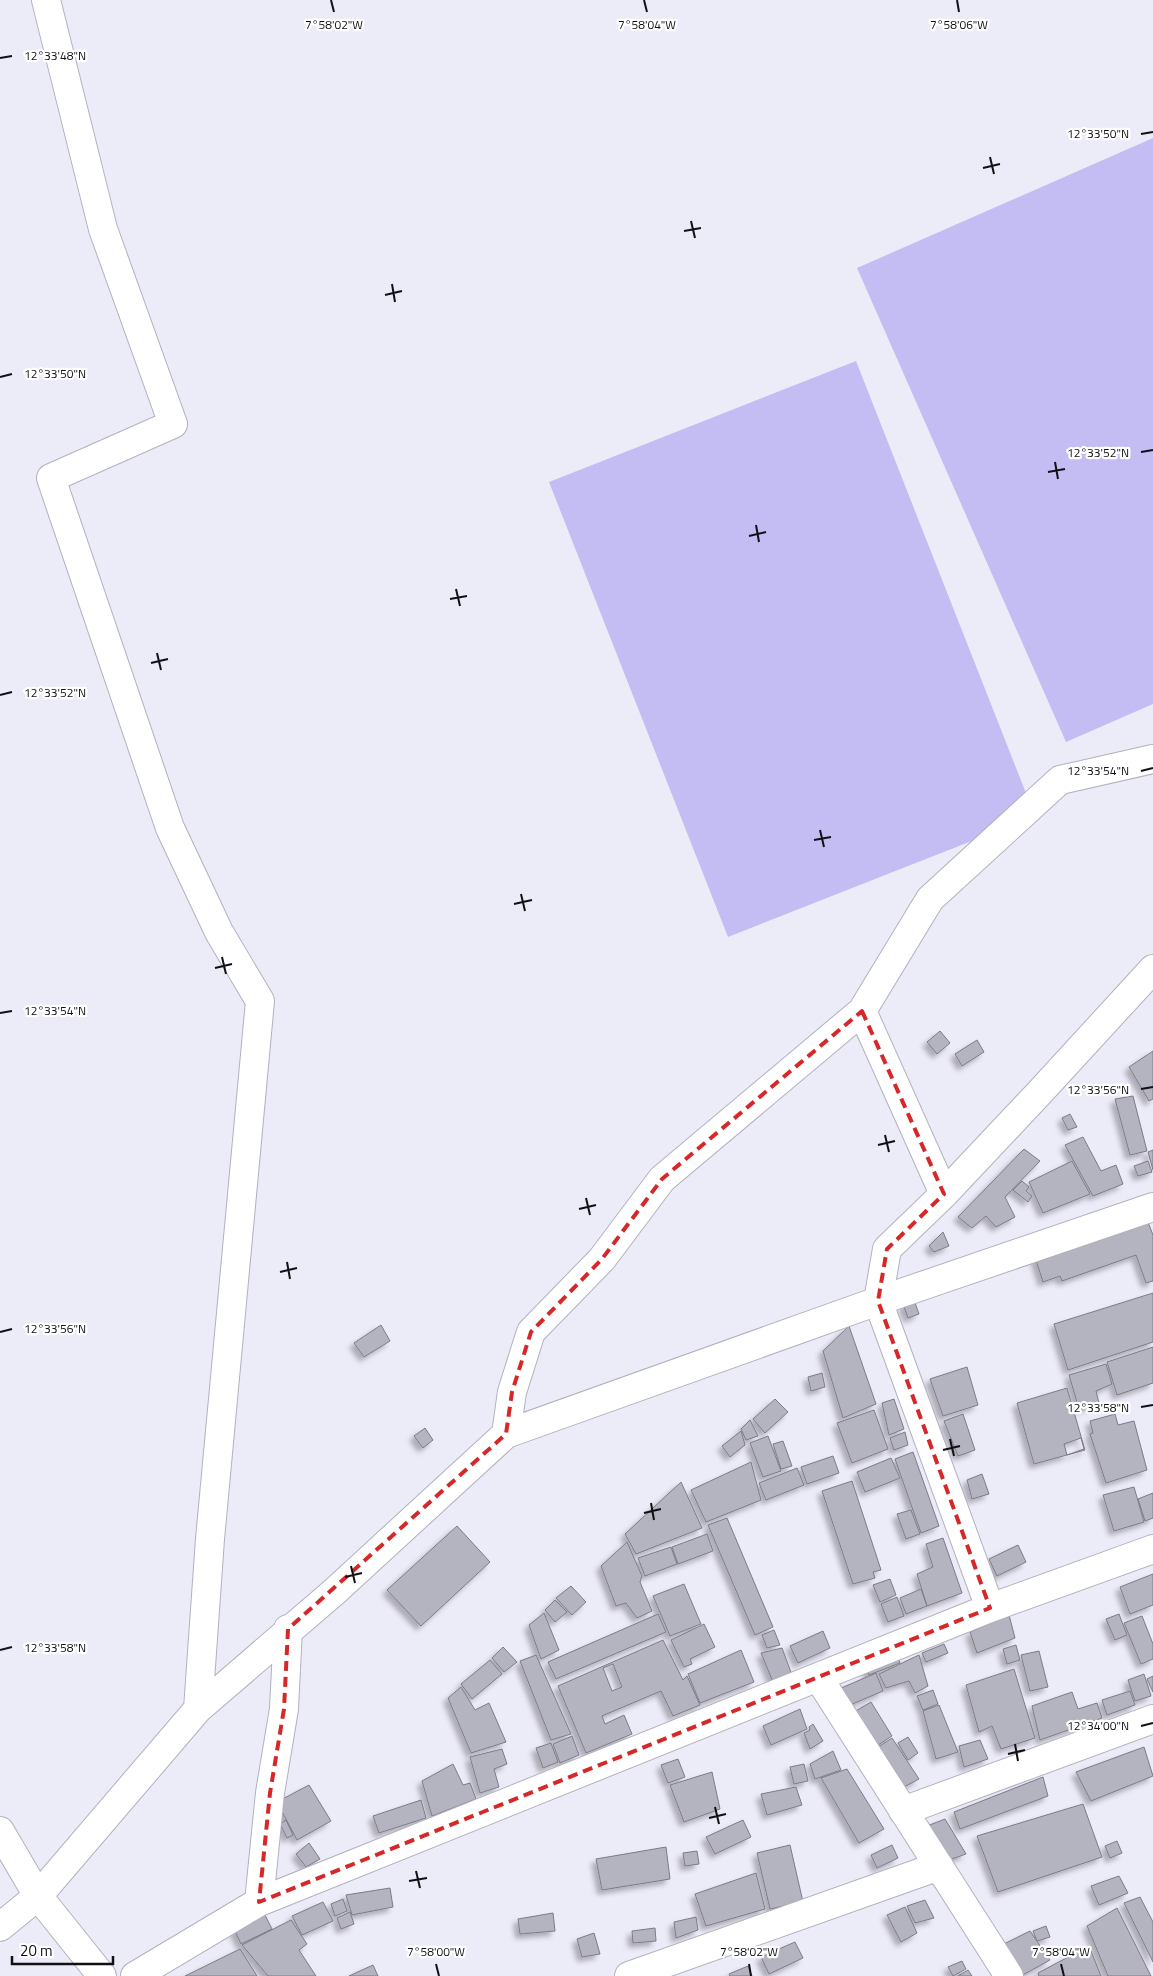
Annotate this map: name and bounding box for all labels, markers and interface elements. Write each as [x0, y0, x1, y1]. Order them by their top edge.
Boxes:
text: 7°58'02"W [305, 15, 363, 34]
text: 7°58'04"W [618, 15, 676, 34]
text: 7°58'06"W [930, 15, 988, 34]
text: 12°33'48"N [24, 46, 86, 65]
text: 12°33'50"N [1067, 124, 1129, 143]
text: 12°33'50"N [24, 364, 86, 383]
text: 12°33'52"N [1067, 443, 1129, 462]
text: 12°33'52"N [24, 683, 86, 702]
text: 12°33'54"N [1067, 761, 1129, 780]
text: 12°33'54"N [24, 1001, 86, 1020]
text: 12°33'56"N [1067, 1080, 1129, 1099]
text: 12°33'56"N [24, 1319, 86, 1338]
text: 12°33'58"N [1067, 1398, 1129, 1417]
text: 12°33'58"N [24, 1638, 86, 1657]
text: 12°34'00"N [1067, 1716, 1129, 1735]
scale bar [12, 1934, 114, 1966]
text: 20 m [20, 1939, 53, 1962]
text: 7°58'00"W [407, 1942, 465, 1961]
text: 7°58'02"W [720, 1942, 778, 1961]
text: 7°58'04"W [1032, 1942, 1090, 1961]

